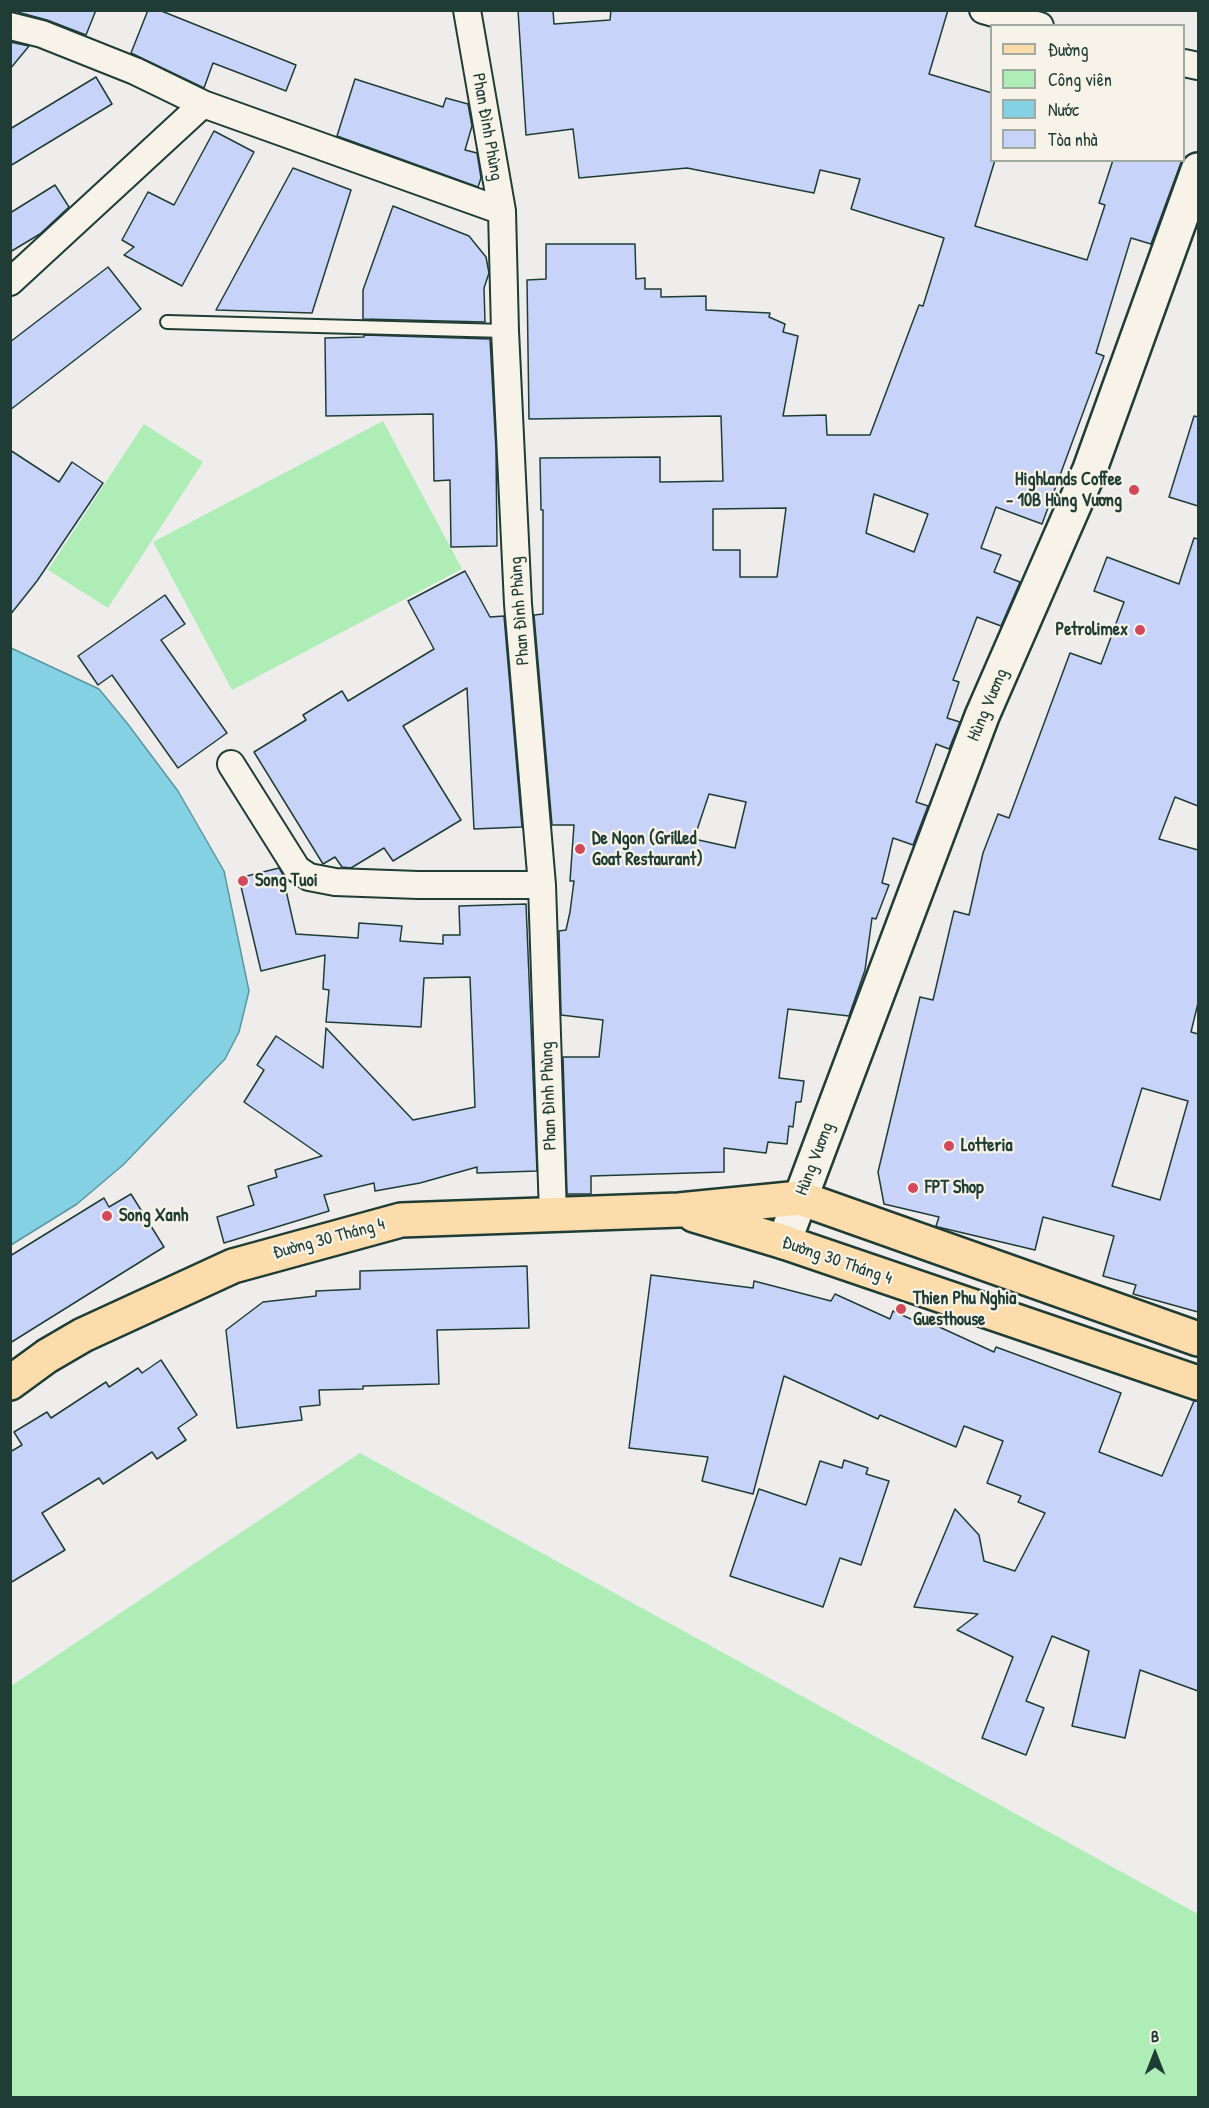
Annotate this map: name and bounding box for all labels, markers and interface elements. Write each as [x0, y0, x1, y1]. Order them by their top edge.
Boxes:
legend [990, 24, 1185, 162]
text: Đường [1048, 37, 1089, 62]
text: Công viên [1048, 67, 1112, 92]
street label: Phan Đình Phùng [467, 72, 507, 182]
text: Nước [1048, 97, 1079, 122]
text: Tòa nhà [1048, 127, 1098, 152]
place label: Highlands Coffee - 10B Hùng Vương [1006, 469, 1122, 512]
marker: Highlands Coffee - 10B Hùng Vương [1127, 483, 1141, 497]
street label: Phan Đình Phùng [505, 556, 535, 666]
place label: Petrolimex [1056, 619, 1128, 641]
marker: Petrolimex [1133, 623, 1147, 637]
street label: Hùng Vương [963, 666, 1013, 744]
place label: De Ngon (Grilled Goat Restaurant) [592, 828, 703, 870]
marker: De Ngon (Grilled Goat Restaurant) [573, 842, 587, 856]
place label: Song Tuoi [255, 870, 318, 892]
marker: Song Tuoi [236, 874, 250, 888]
street label: Phan Đình Phùng [536, 1041, 562, 1151]
street label: Hùng Vương [791, 1119, 839, 1199]
place label: Lotteria [961, 1135, 1013, 1157]
marker: Lotteria [942, 1139, 956, 1153]
place label: FPT Shop [925, 1177, 984, 1199]
marker: FPT Shop [906, 1181, 920, 1195]
place label: Song Xanh [119, 1205, 188, 1227]
marker: Song Xanh [100, 1209, 114, 1223]
street label: Đường 30 Tháng 4 [271, 1214, 387, 1264]
street label: Đường 30 Tháng 4 [779, 1232, 895, 1290]
place label: Thien Phu Nghia Guesthouse [913, 1288, 1016, 1330]
marker: Thien Phu Nghia Guesthouse [894, 1302, 908, 1316]
north arrow [1125, 2024, 1185, 2084]
text: B [1151, 2025, 1159, 2047]

